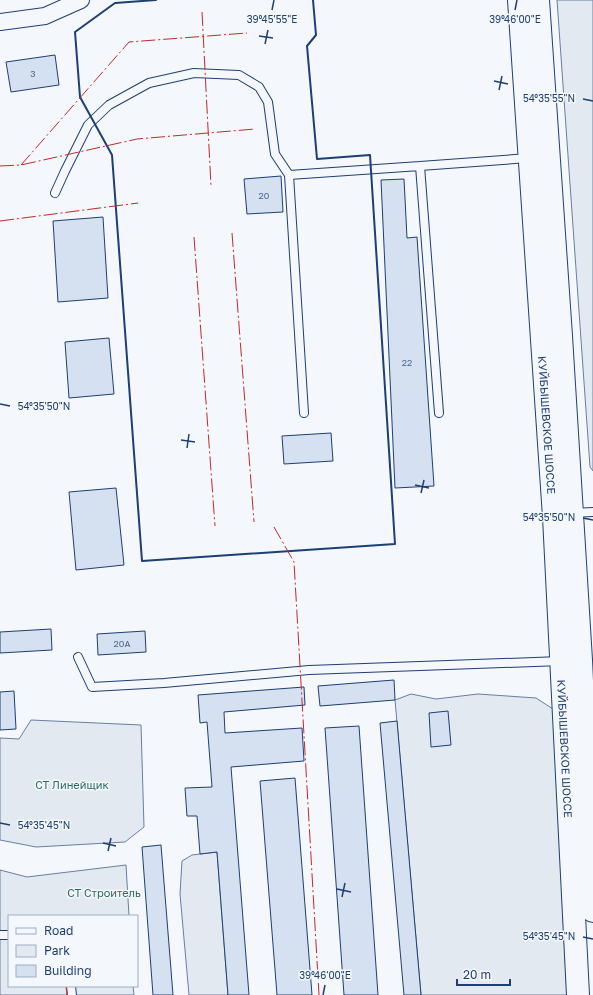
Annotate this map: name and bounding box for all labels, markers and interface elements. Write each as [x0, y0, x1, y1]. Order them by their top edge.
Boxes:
text: 39°45'55"E [247, 13, 297, 25]
text: 39°46'00"E [489, 13, 541, 25]
house number: 3 [30, 68, 36, 79]
text: 54°35'55"N [523, 92, 575, 104]
house number: 20 [259, 190, 270, 201]
street label: КУЙБЫШЕВСКОЕ ШОССЕ [537, 356, 559, 495]
house number: 22 [402, 357, 412, 368]
text: 54°35'50"N [18, 400, 70, 412]
text: 54°35'50"N [523, 511, 575, 523]
house number: 20А [114, 638, 130, 649]
street label: КУЙБЫШЕВСКОЕ ШОССЕ [556, 679, 576, 818]
park label: СТ Линейщик [35, 778, 109, 791]
text: 54°35'45"N [18, 819, 70, 831]
park label: СТ Строитель [67, 886, 141, 899]
legend [8, 915, 138, 987]
text: Road [44, 923, 73, 938]
text: 54°35'45"N [523, 930, 575, 942]
text: Park [44, 943, 70, 958]
scale bar [457, 961, 510, 987]
text: Building [44, 963, 92, 978]
text: 20 m [463, 967, 491, 982]
text: 39°46'00"E [299, 969, 351, 981]

